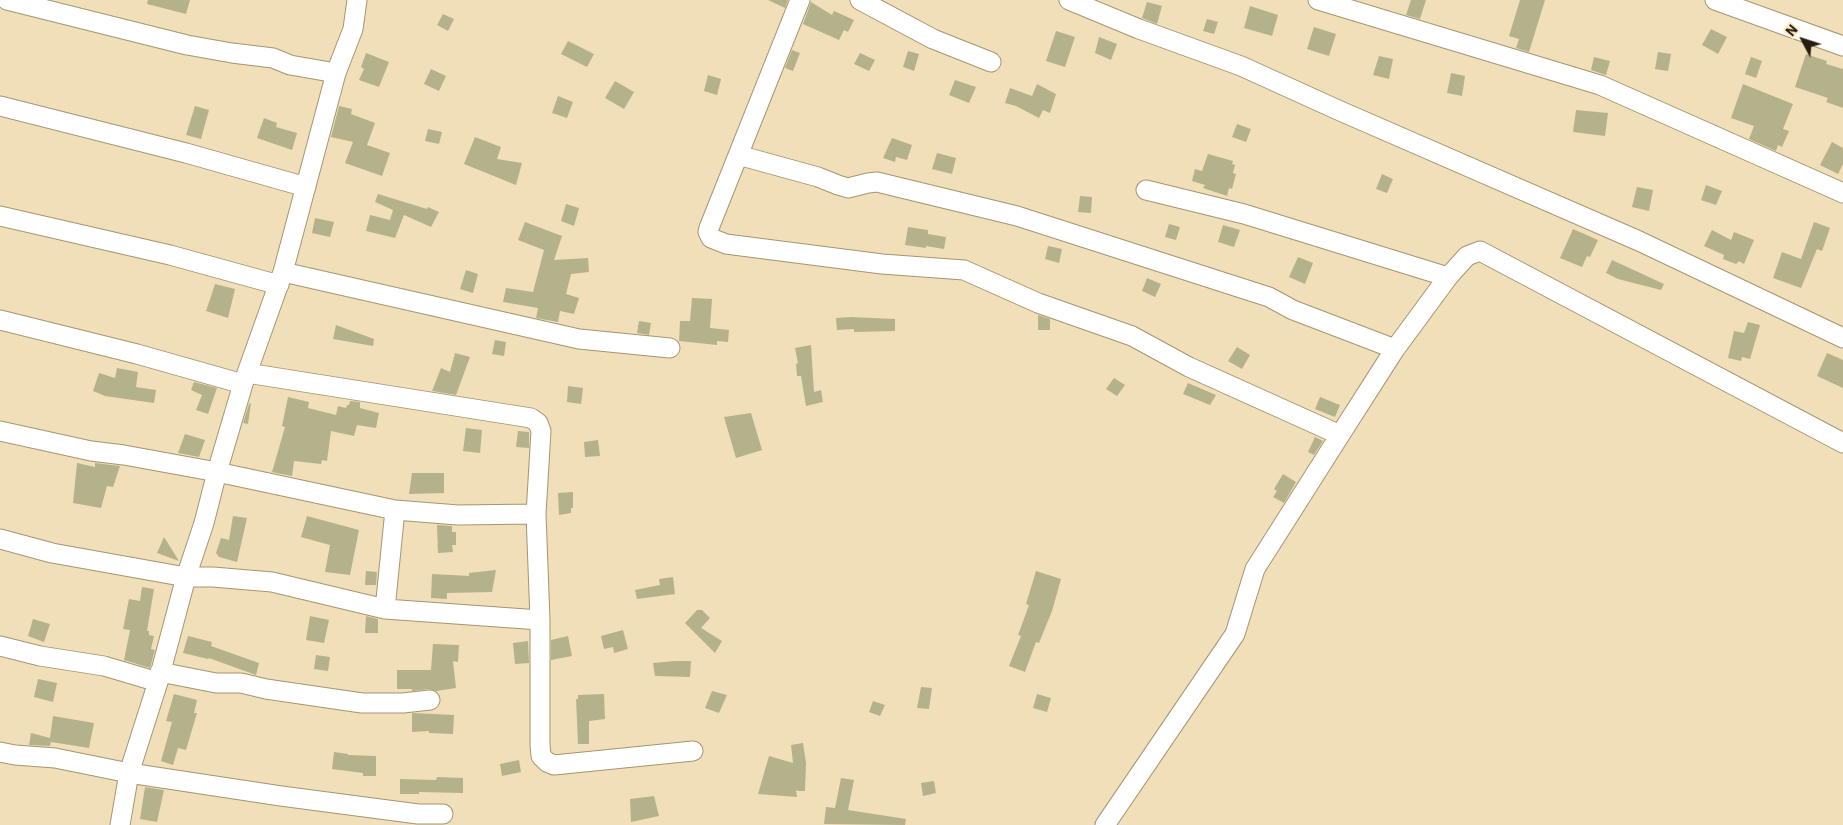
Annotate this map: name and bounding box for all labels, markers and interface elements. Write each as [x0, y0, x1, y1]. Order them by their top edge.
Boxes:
north arrow [1778, 15, 1828, 65]
text: N [1781, 21, 1802, 40]

